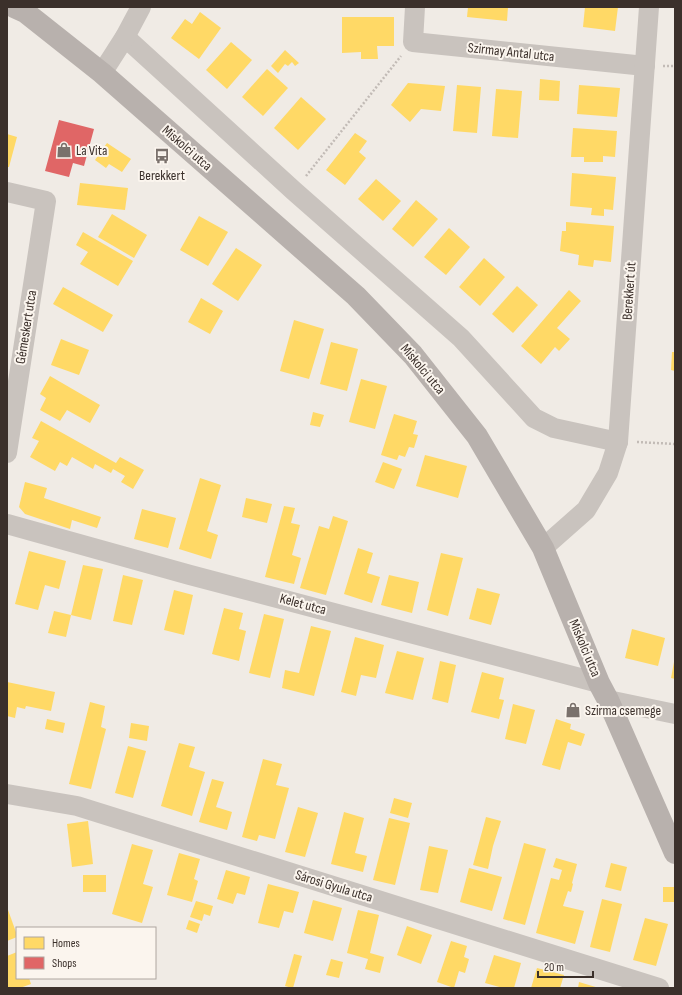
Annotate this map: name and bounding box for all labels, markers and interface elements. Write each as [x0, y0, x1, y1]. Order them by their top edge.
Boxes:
street label: Szirmay Antal utca [467, 39, 555, 65]
street label: Miskolci utca [159, 122, 215, 174]
shop icon: La Vita [55, 141, 73, 159]
place label: La Vita [76, 142, 107, 159]
bus stop icon: Berekkert [153, 147, 171, 165]
place label: Berekkert [139, 167, 185, 184]
street label: Berekkert út [618, 261, 640, 321]
street label: Gémeskert utca [12, 289, 40, 365]
street label: Miskolci utca [397, 340, 449, 398]
street label: Kelet utca [278, 590, 328, 618]
street label: Miskolci utca [565, 617, 605, 679]
shop icon: Szirma csemege [564, 701, 582, 719]
place label: Szirma csemege [585, 702, 661, 719]
street label: Sárosi Gyula utca [293, 866, 375, 906]
legend [16, 927, 156, 979]
text: Homes [52, 936, 80, 951]
scale bar [538, 953, 593, 979]
text: Shops [52, 956, 77, 971]
text: 20 m [544, 960, 564, 975]

